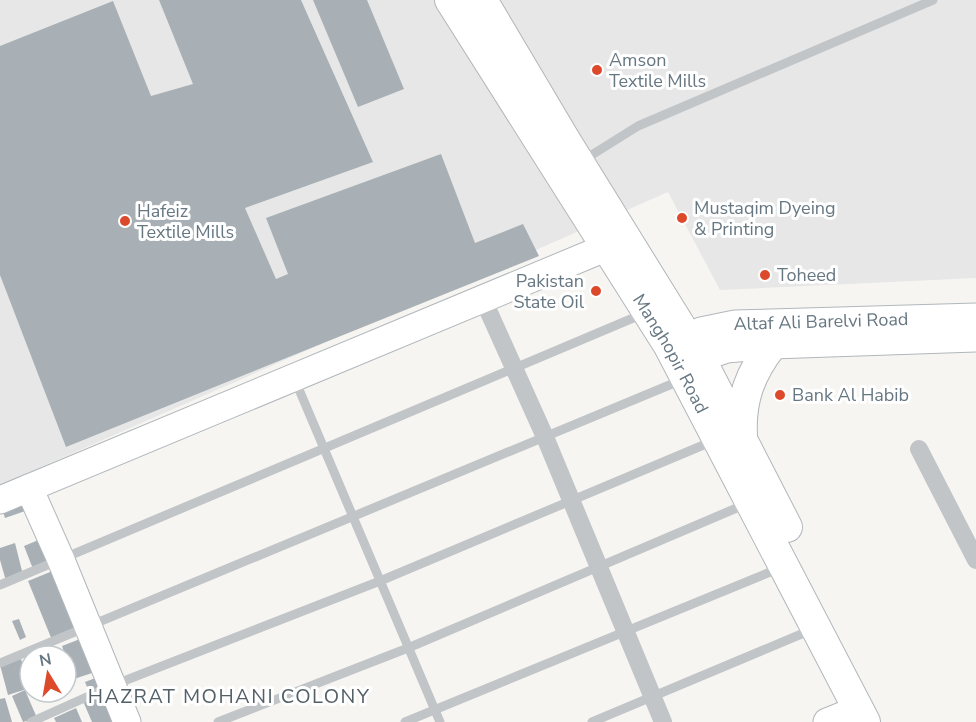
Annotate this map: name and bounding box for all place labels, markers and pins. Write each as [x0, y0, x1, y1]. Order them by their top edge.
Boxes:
place label: Amson Textile Mills [609, 48, 706, 93]
marker: Amson Textile Mills [590, 63, 604, 77]
place label: Mustaqim Dyeing & Printing [694, 196, 836, 241]
place label: Hafeiz Textile Mills [137, 199, 234, 244]
marker: Mustaqim Dyeing & Printing [675, 211, 689, 225]
marker: Hafeiz Textile Mills [118, 214, 132, 228]
place label: Toheed [777, 263, 836, 287]
marker: Toheed [758, 268, 772, 282]
place label: Pakistan State Oil [513, 269, 585, 314]
marker: Pakistan State Oil [589, 284, 603, 298]
place label: Bank Al Habib [792, 383, 909, 407]
marker: Bank Al Habib [773, 388, 787, 402]

